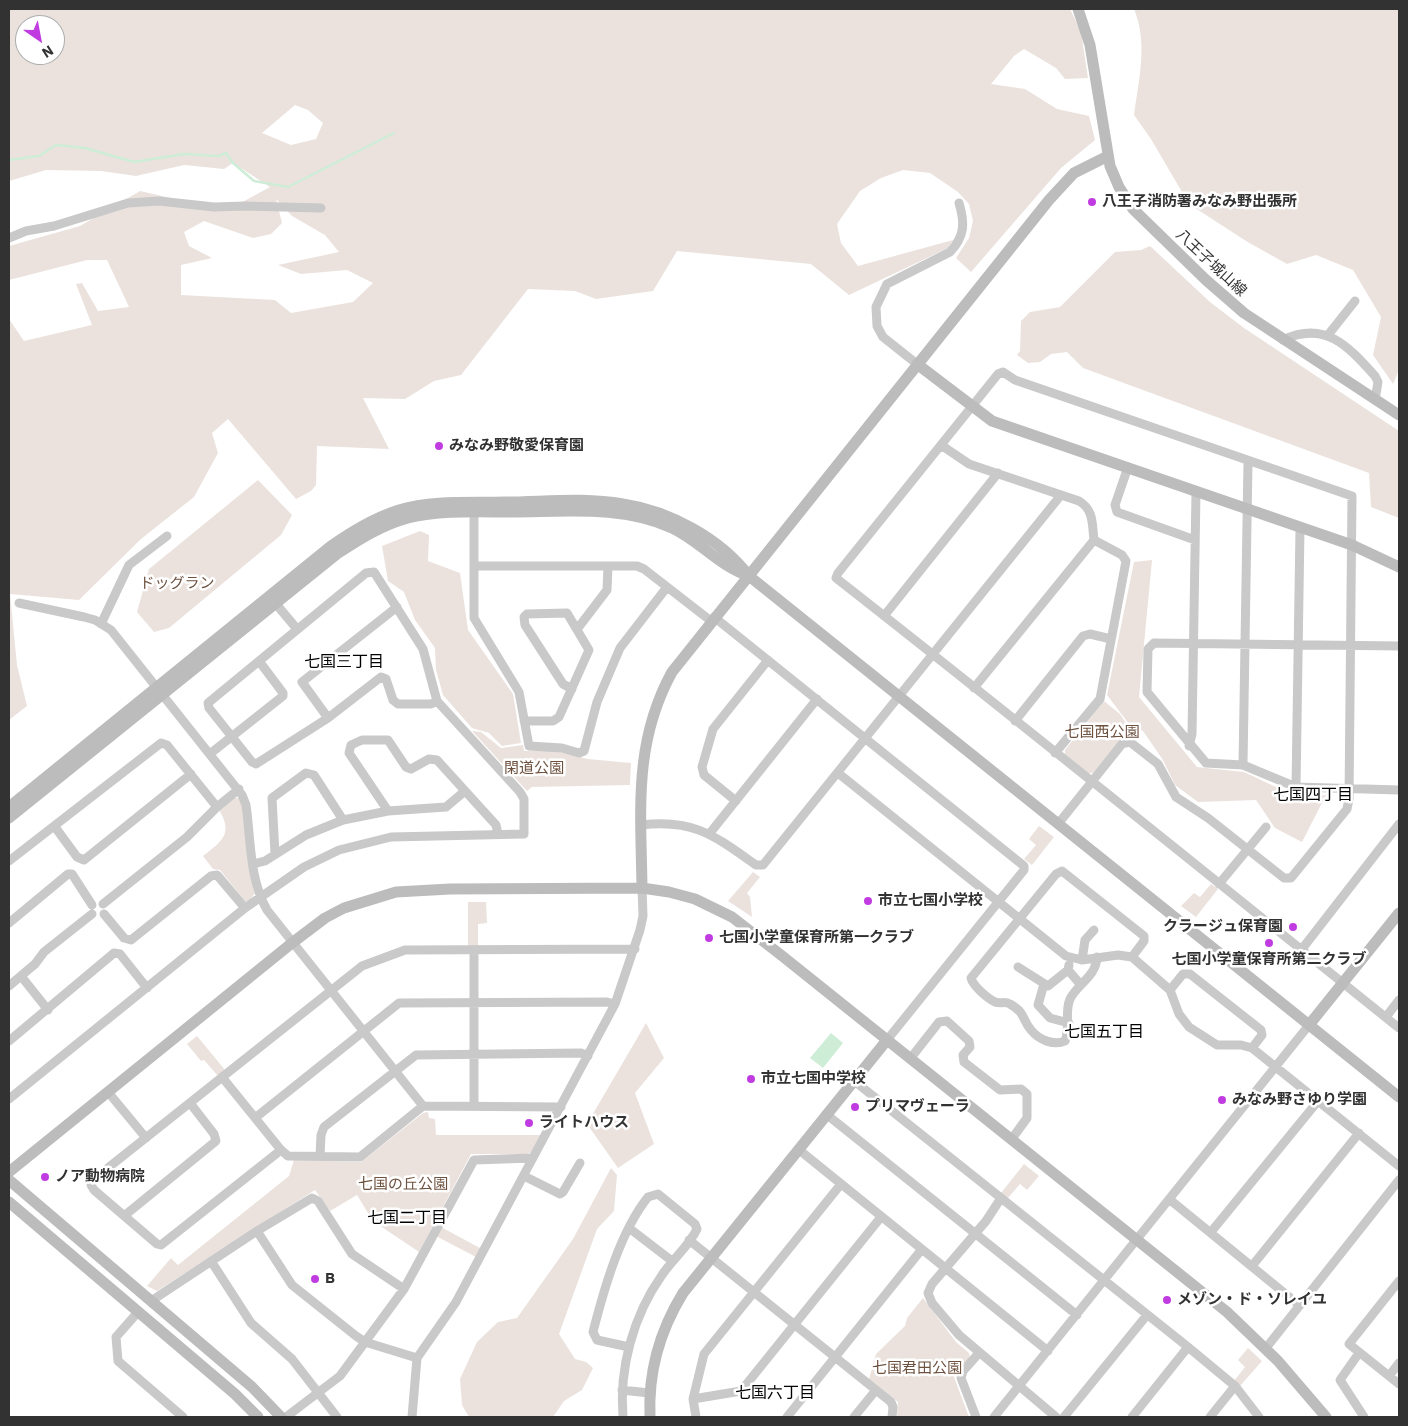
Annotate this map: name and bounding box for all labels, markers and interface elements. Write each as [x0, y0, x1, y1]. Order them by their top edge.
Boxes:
north arrow [15, 15, 65, 65]
text: N [38, 41, 57, 62]
place label: 八王子消防署みなみ野出張所 [1102, 193, 1297, 211]
marker: 八王子消防署みなみ野出張所 [1086, 196, 1098, 208]
street label: 八王子城山線 [1172, 226, 1250, 300]
place label: みなみ野敬愛保育園 [449, 437, 584, 455]
marker: みなみ野敬愛保育園 [433, 440, 445, 452]
park label: ドッグラン [140, 575, 214, 593]
district label: 七国三丁目 [304, 652, 384, 672]
park label: 七国西公園 [1065, 724, 1139, 742]
park label: 閑道公園 [504, 760, 564, 778]
district label: 七国四丁目 [1273, 785, 1353, 805]
place label: 市立七国小学校 [878, 892, 983, 910]
marker: 市立七国小学校 [862, 895, 874, 907]
place label: クラージュ保育園 [1163, 918, 1283, 936]
marker: クラージュ保育園 [1287, 921, 1299, 933]
place label: 七国小学童保育所第一クラブ [719, 929, 914, 947]
marker: 七国小学童保育所第一クラブ [703, 932, 715, 944]
marker: 七国小学童保育所第二クラブ [1263, 937, 1275, 949]
place label: 七国小学童保育所第二クラブ [1172, 951, 1366, 969]
district label: 七国五丁目 [1064, 1022, 1144, 1042]
place label: 市立七国中学校 [761, 1070, 866, 1088]
marker: 市立七国中学校 [745, 1073, 757, 1085]
place label: みなみ野さゆり学園 [1232, 1091, 1367, 1109]
marker: みなみ野さゆり学園 [1216, 1094, 1228, 1106]
place label: プリマヴェーラ [865, 1098, 970, 1116]
marker: プリマヴェーラ [849, 1101, 861, 1113]
place label: ライトハウス [539, 1114, 629, 1132]
marker: ライトハウス [523, 1117, 535, 1129]
place label: ノア動物病院 [55, 1168, 145, 1186]
marker: ノア動物病院 [39, 1171, 51, 1183]
park label: 七国の丘公園 [358, 1176, 448, 1194]
district label: 七国二丁目 [367, 1208, 447, 1228]
place label: B [325, 1270, 335, 1288]
marker: B [309, 1273, 321, 1285]
place label: メゾン・ド・ソレイユ [1177, 1291, 1327, 1309]
marker: メゾン・ド・ソレイユ [1161, 1294, 1173, 1306]
park label: 七国君田公園 [872, 1360, 962, 1378]
district label: 七国六丁目 [735, 1383, 815, 1403]

